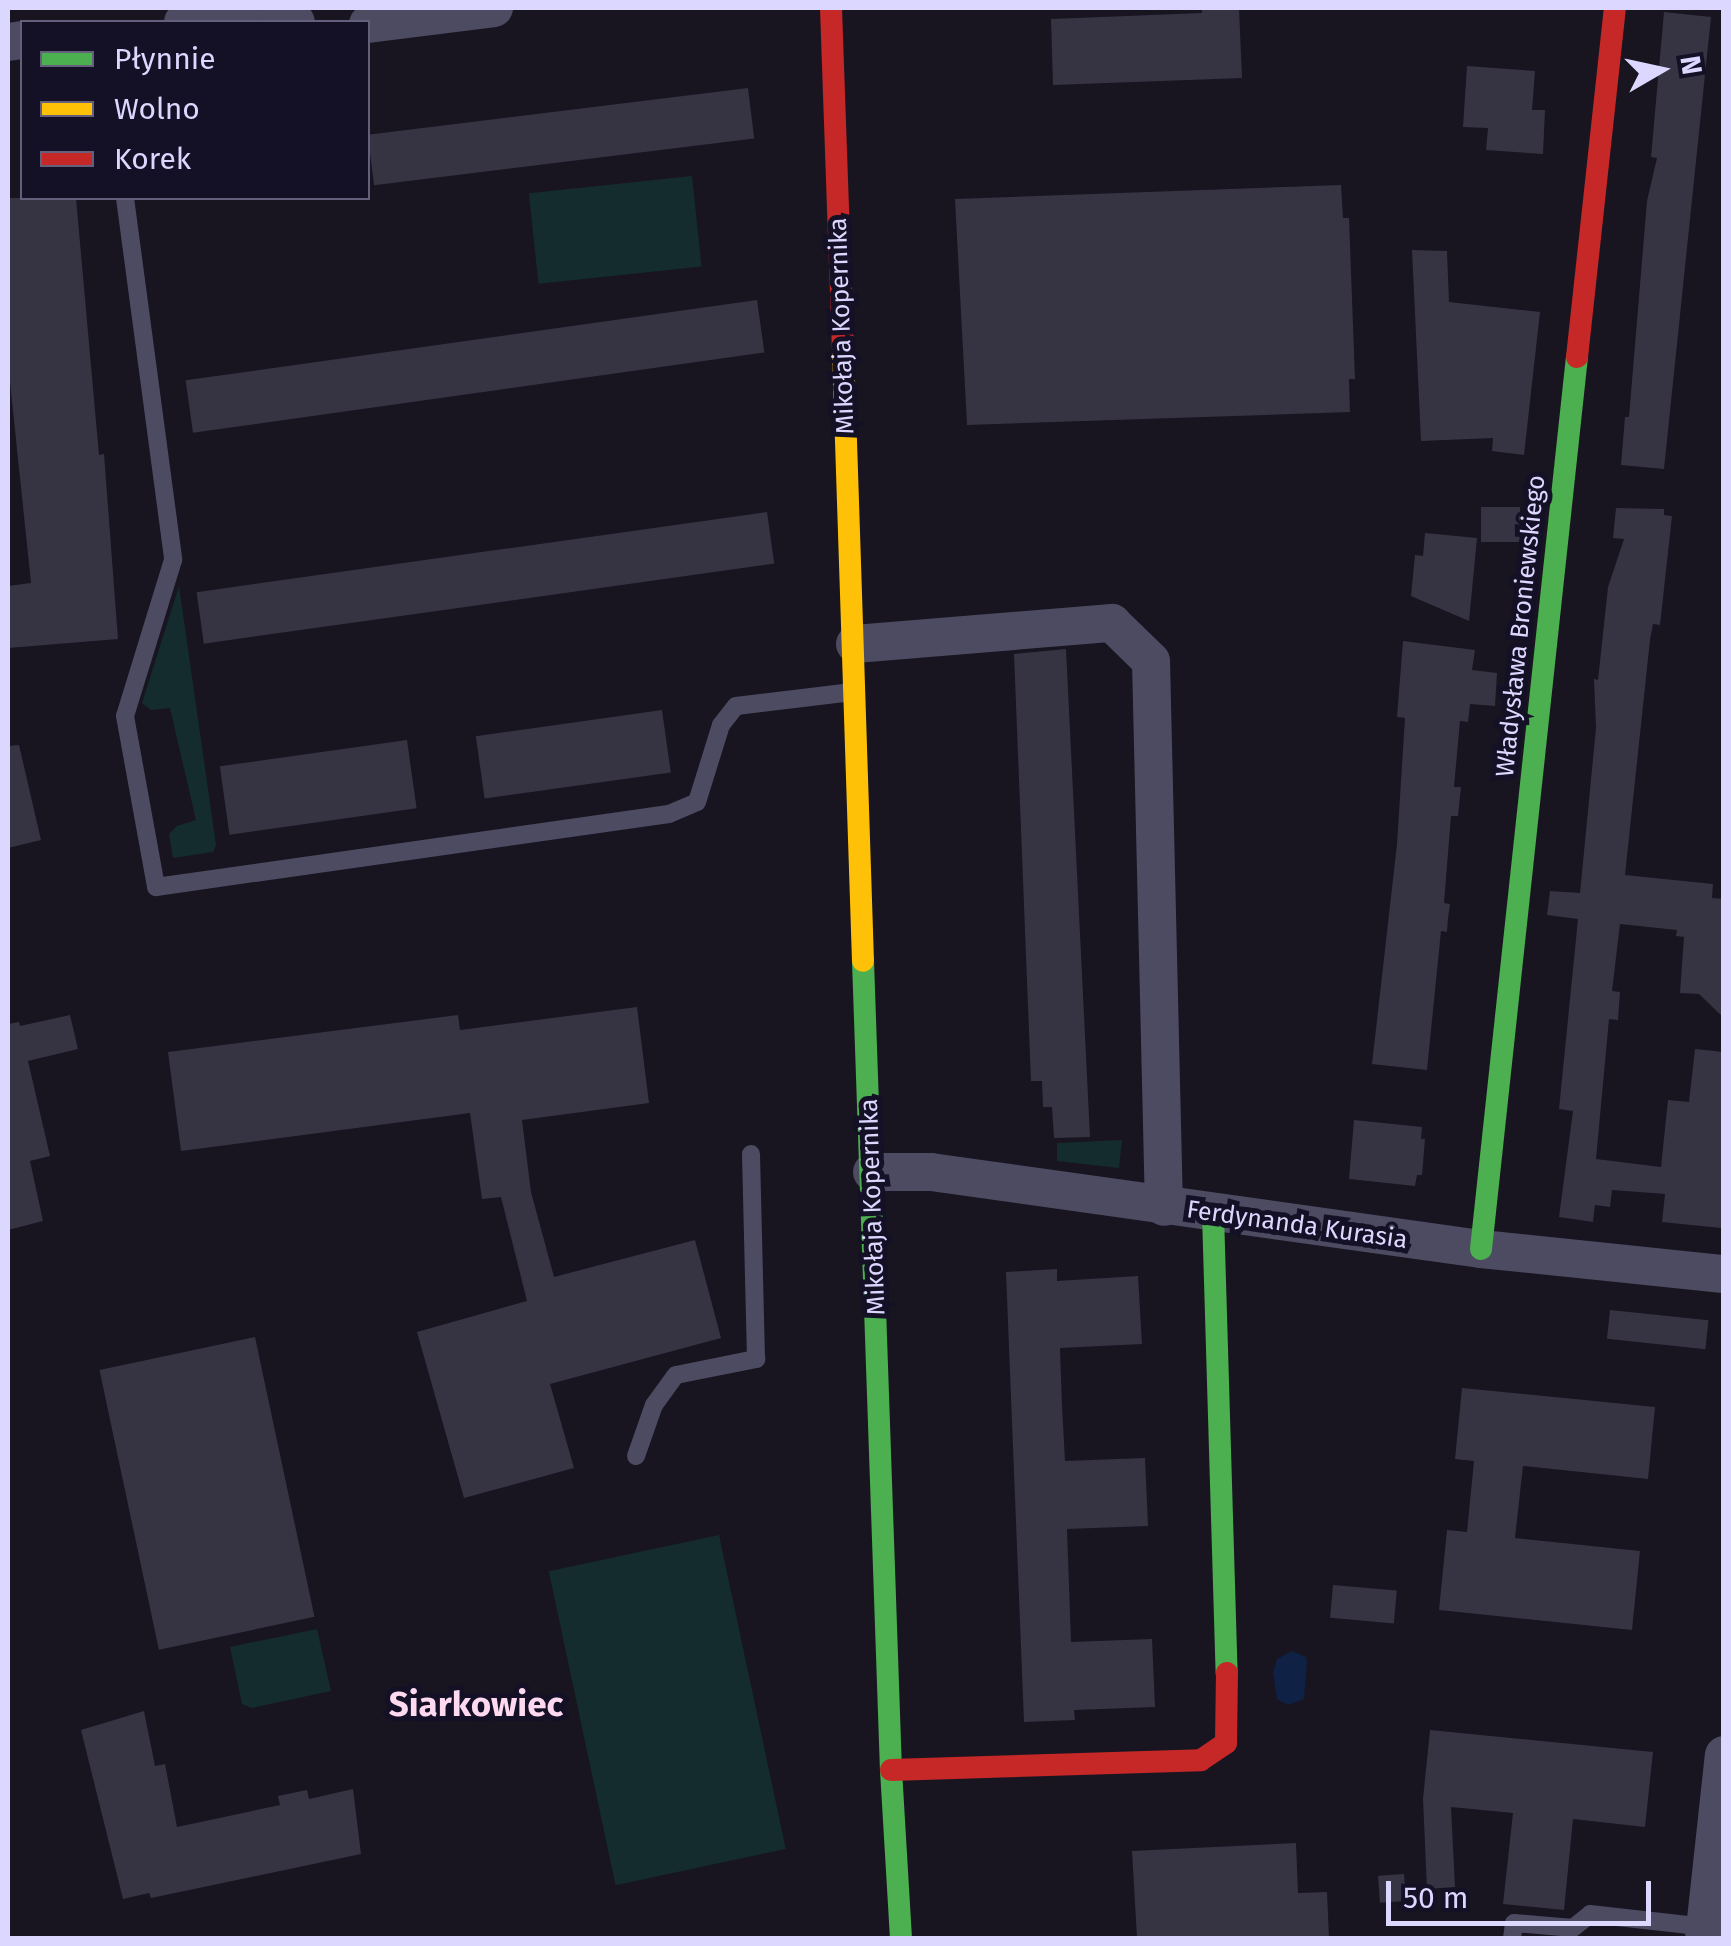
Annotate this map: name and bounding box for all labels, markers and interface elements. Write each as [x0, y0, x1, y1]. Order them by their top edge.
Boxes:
legend [20, 20, 370, 200]
north arrow [1611, 20, 1711, 120]
text: Płynnie [114, 41, 216, 77]
text: N [1673, 53, 1709, 77]
text: Wolno [114, 91, 200, 127]
text: Korek [114, 141, 191, 177]
street label: Mikołaja Kopernika [823, 217, 861, 435]
street label: Władysława Broniewskiego [1490, 474, 1552, 778]
street label: Mikołaja Kopernika [854, 1098, 892, 1316]
street label: Ferdynanda Kurasia [1185, 1195, 1409, 1255]
district label: Siarkowiec [389, 1683, 563, 1725]
scale bar [1391, 1861, 1656, 1923]
text: 50 m [1403, 1880, 1468, 1916]

